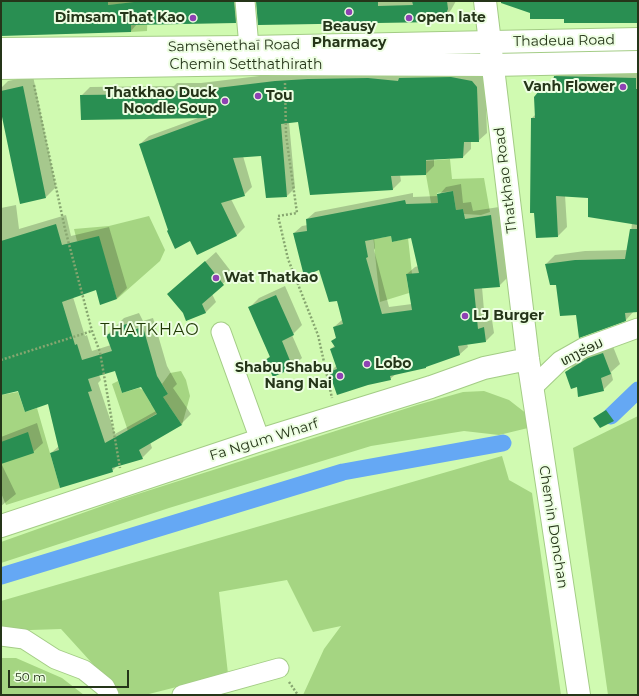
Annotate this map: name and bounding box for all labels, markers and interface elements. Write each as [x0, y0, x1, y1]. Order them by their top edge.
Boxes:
marker: Beausy Pharmacy [344, 7, 354, 17]
place label: Dimsam That Kao [55, 10, 185, 26]
place label: open late [417, 10, 486, 26]
marker: Dimsam That Kao [188, 13, 198, 23]
marker: open late [404, 13, 414, 23]
place label: Beausy Pharmacy [312, 19, 386, 52]
street label: Thadeua Road [513, 32, 615, 50]
street label: Samsènethaï Road [168, 36, 300, 56]
street label: Chemin Setthathirath [170, 57, 322, 73]
place label: Vanh Flower [523, 79, 615, 95]
marker: Vanh Flower [618, 82, 628, 92]
place label: Thatkhao Duck Noodle Soup [105, 85, 217, 118]
place label: Tou [266, 88, 293, 104]
marker: Tou [253, 91, 263, 101]
marker: Thatkhao Duck Noodle Soup [220, 96, 230, 106]
street label: Thatkhao Road [491, 126, 521, 234]
place label: Wat Thatkao [224, 270, 318, 286]
marker: Wat Thatkao [211, 273, 221, 283]
place label: LJ Burger [473, 308, 544, 324]
marker: LJ Burger [460, 311, 470, 321]
district label: THATKHAO [100, 320, 200, 340]
street label: ທາງຮ່ອມ [558, 334, 606, 370]
place label: Lobo [375, 356, 411, 372]
marker: Lobo [362, 359, 372, 369]
place label: Shabu Shabu Nang Nai [235, 360, 332, 392]
marker: Shabu Shabu Nang Nai [335, 371, 345, 381]
street label: Fa Ngum Wharf [208, 415, 320, 465]
street label: Chemin Donchan [535, 464, 571, 590]
scale bar [10, 662, 131, 688]
text: 50 m [15, 669, 46, 684]

